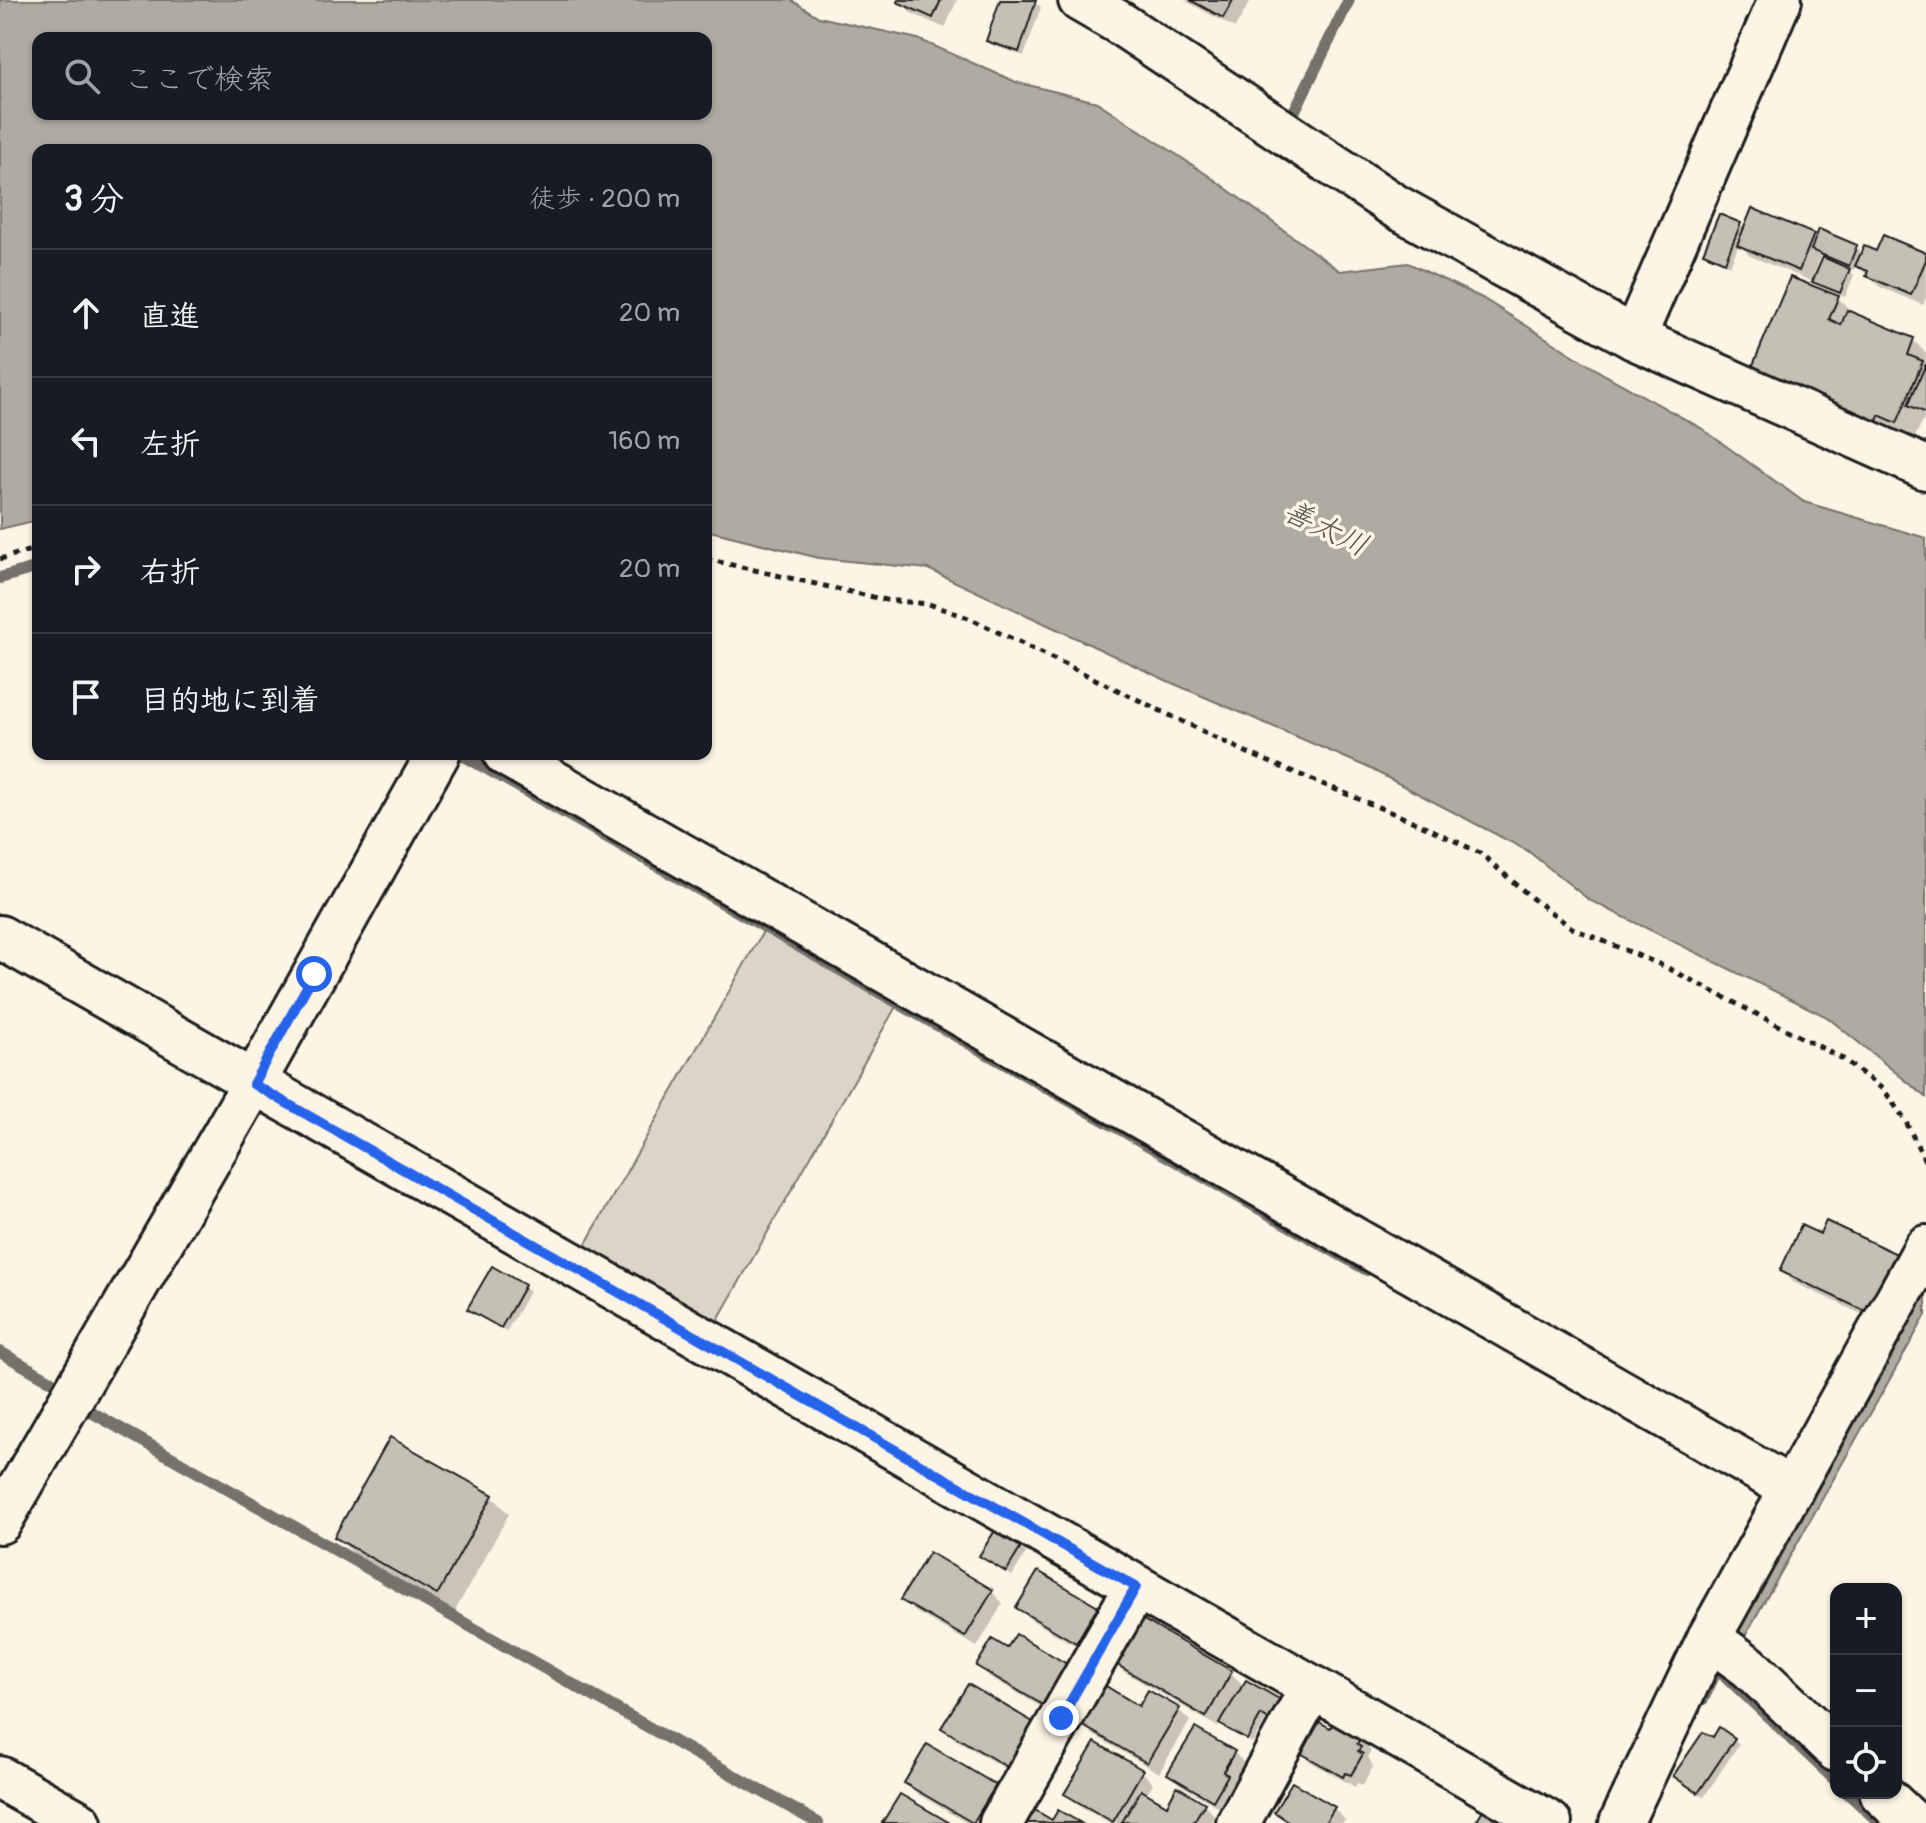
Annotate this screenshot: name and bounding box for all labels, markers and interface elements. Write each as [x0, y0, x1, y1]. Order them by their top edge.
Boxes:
search box [32, 32, 712, 120]
icon: search [60, 54, 104, 98]
text: ここで検索 [124, 61, 274, 98]
text: 3 分 [64, 178, 124, 221]
text: 徒歩 · 200 m [530, 183, 680, 215]
icon: ahead [64, 291, 108, 335]
text: 20 m [619, 297, 680, 329]
text: 直進 [140, 298, 200, 335]
icon: left [64, 419, 108, 463]
text: 160 m [608, 425, 680, 457]
text: 左折 [140, 426, 200, 463]
water label: 善太川 [1277, 492, 1374, 565]
icon: right [64, 547, 108, 591]
text: 20 m [619, 553, 680, 585]
text: 右折 [140, 554, 200, 591]
icon: arrive [64, 675, 108, 719]
text: 目的地に到着 [140, 682, 320, 719]
route start [296, 956, 332, 992]
map controls [1830, 1583, 1902, 1799]
button: + [1830, 1583, 1902, 1655]
button: − [1830, 1655, 1902, 1727]
route end [1043, 1700, 1079, 1736]
button: locate [1830, 1727, 1902, 1799]

